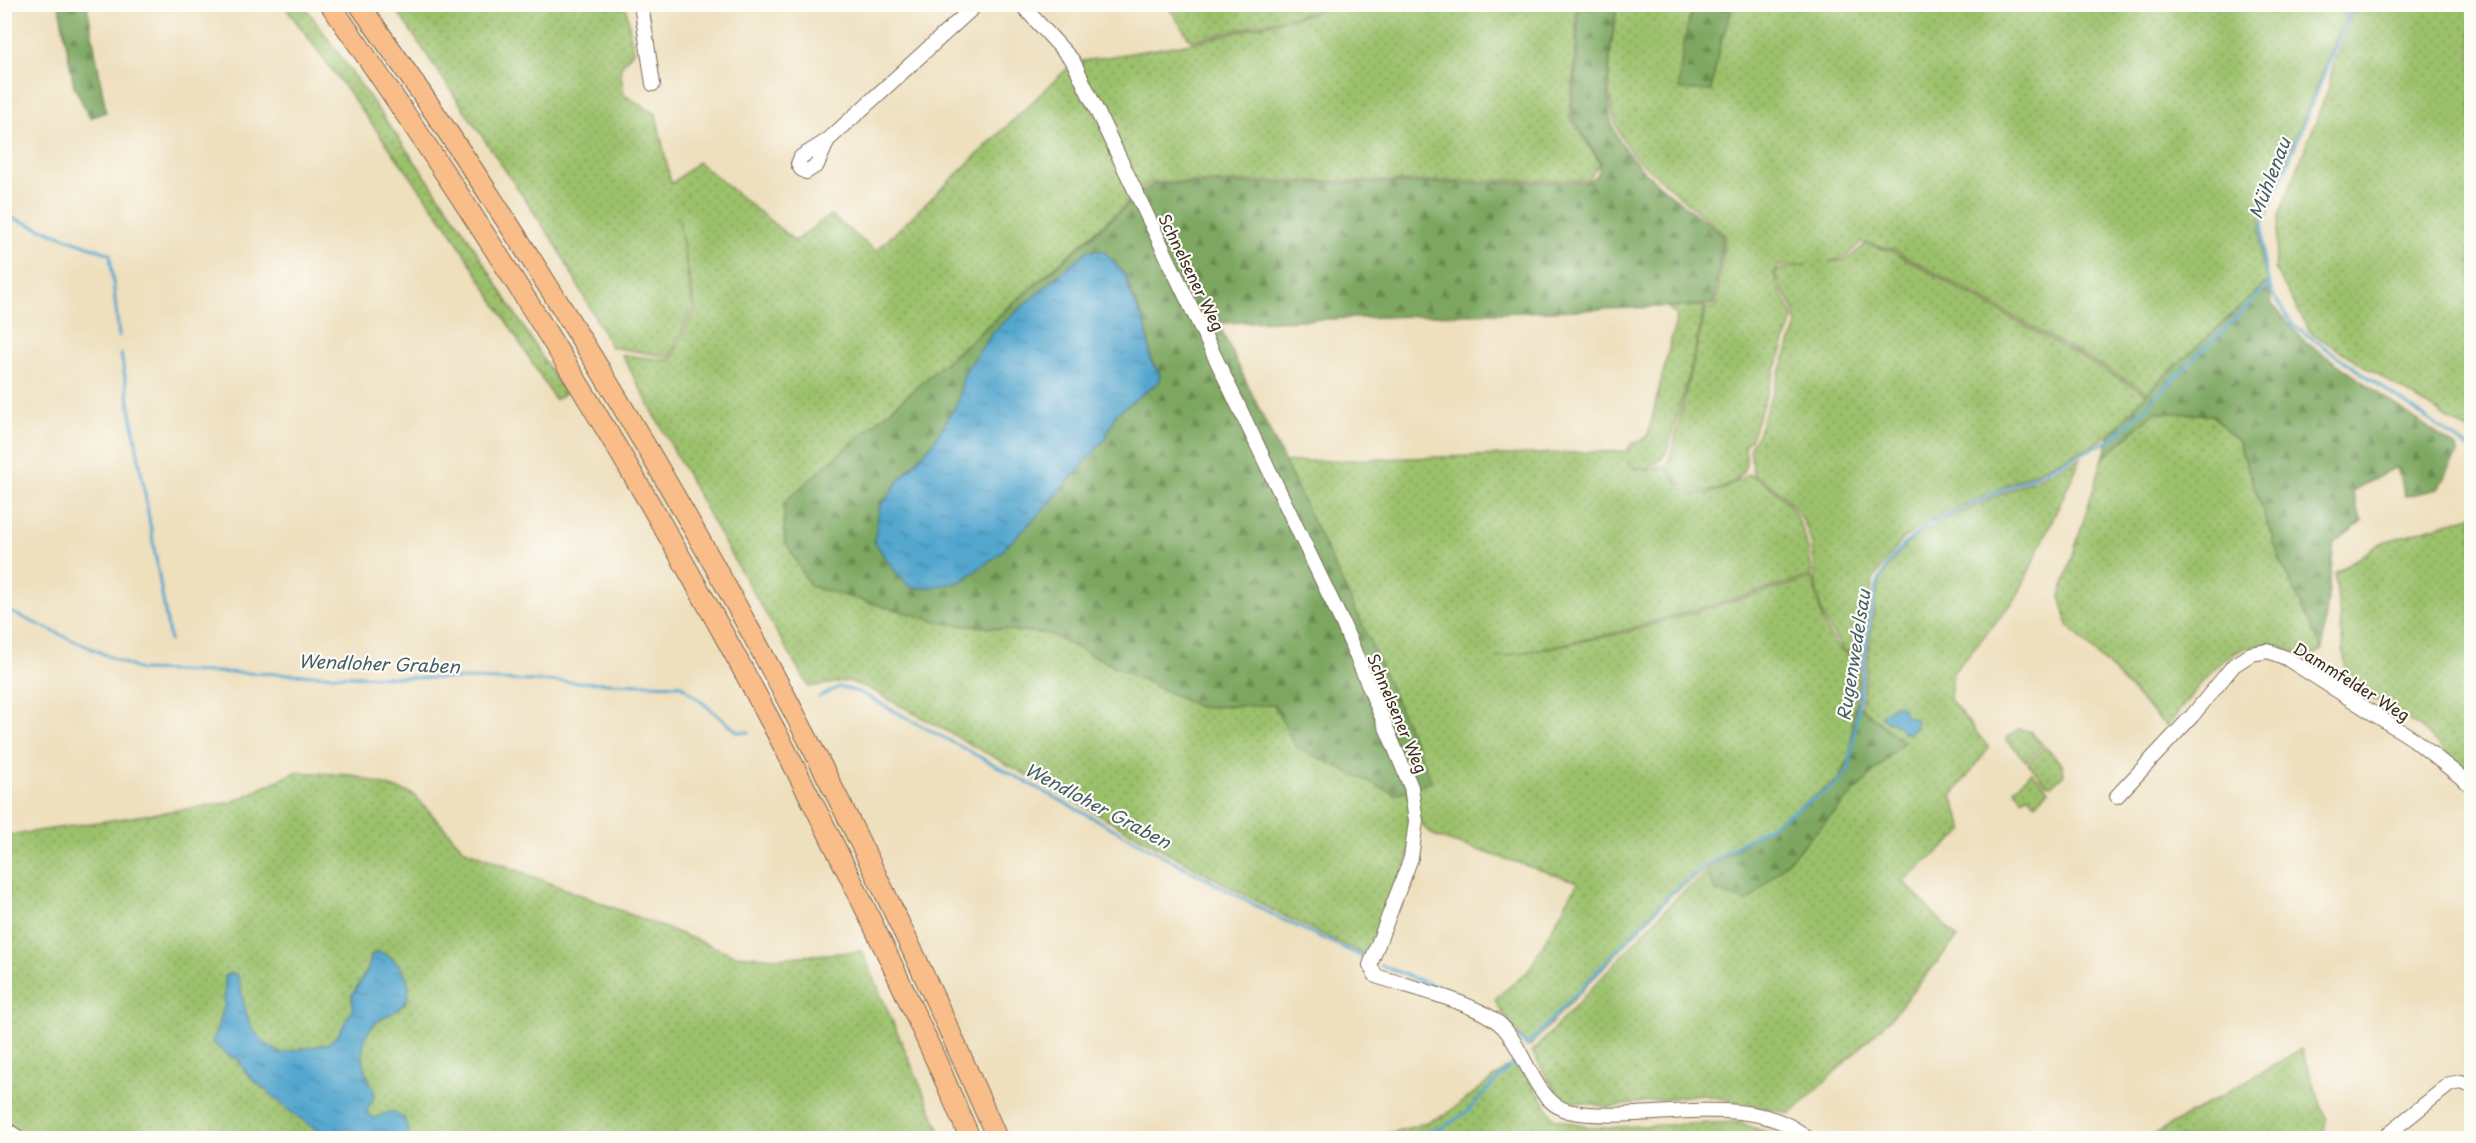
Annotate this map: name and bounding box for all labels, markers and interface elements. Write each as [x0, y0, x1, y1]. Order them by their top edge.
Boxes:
water label: Mühlenau [2241, 132, 2297, 223]
street label: Schnelsener Weg [1153, 209, 1231, 335]
water label: Rugenwedelsau [1829, 586, 1877, 722]
street label: Dammfelder Weg [2289, 636, 2415, 726]
water label: Wendloher Graben [298, 647, 461, 679]
street label: Schnelsener Weg [1362, 649, 1434, 777]
water label: Wendloher Graben [1020, 755, 1176, 855]

